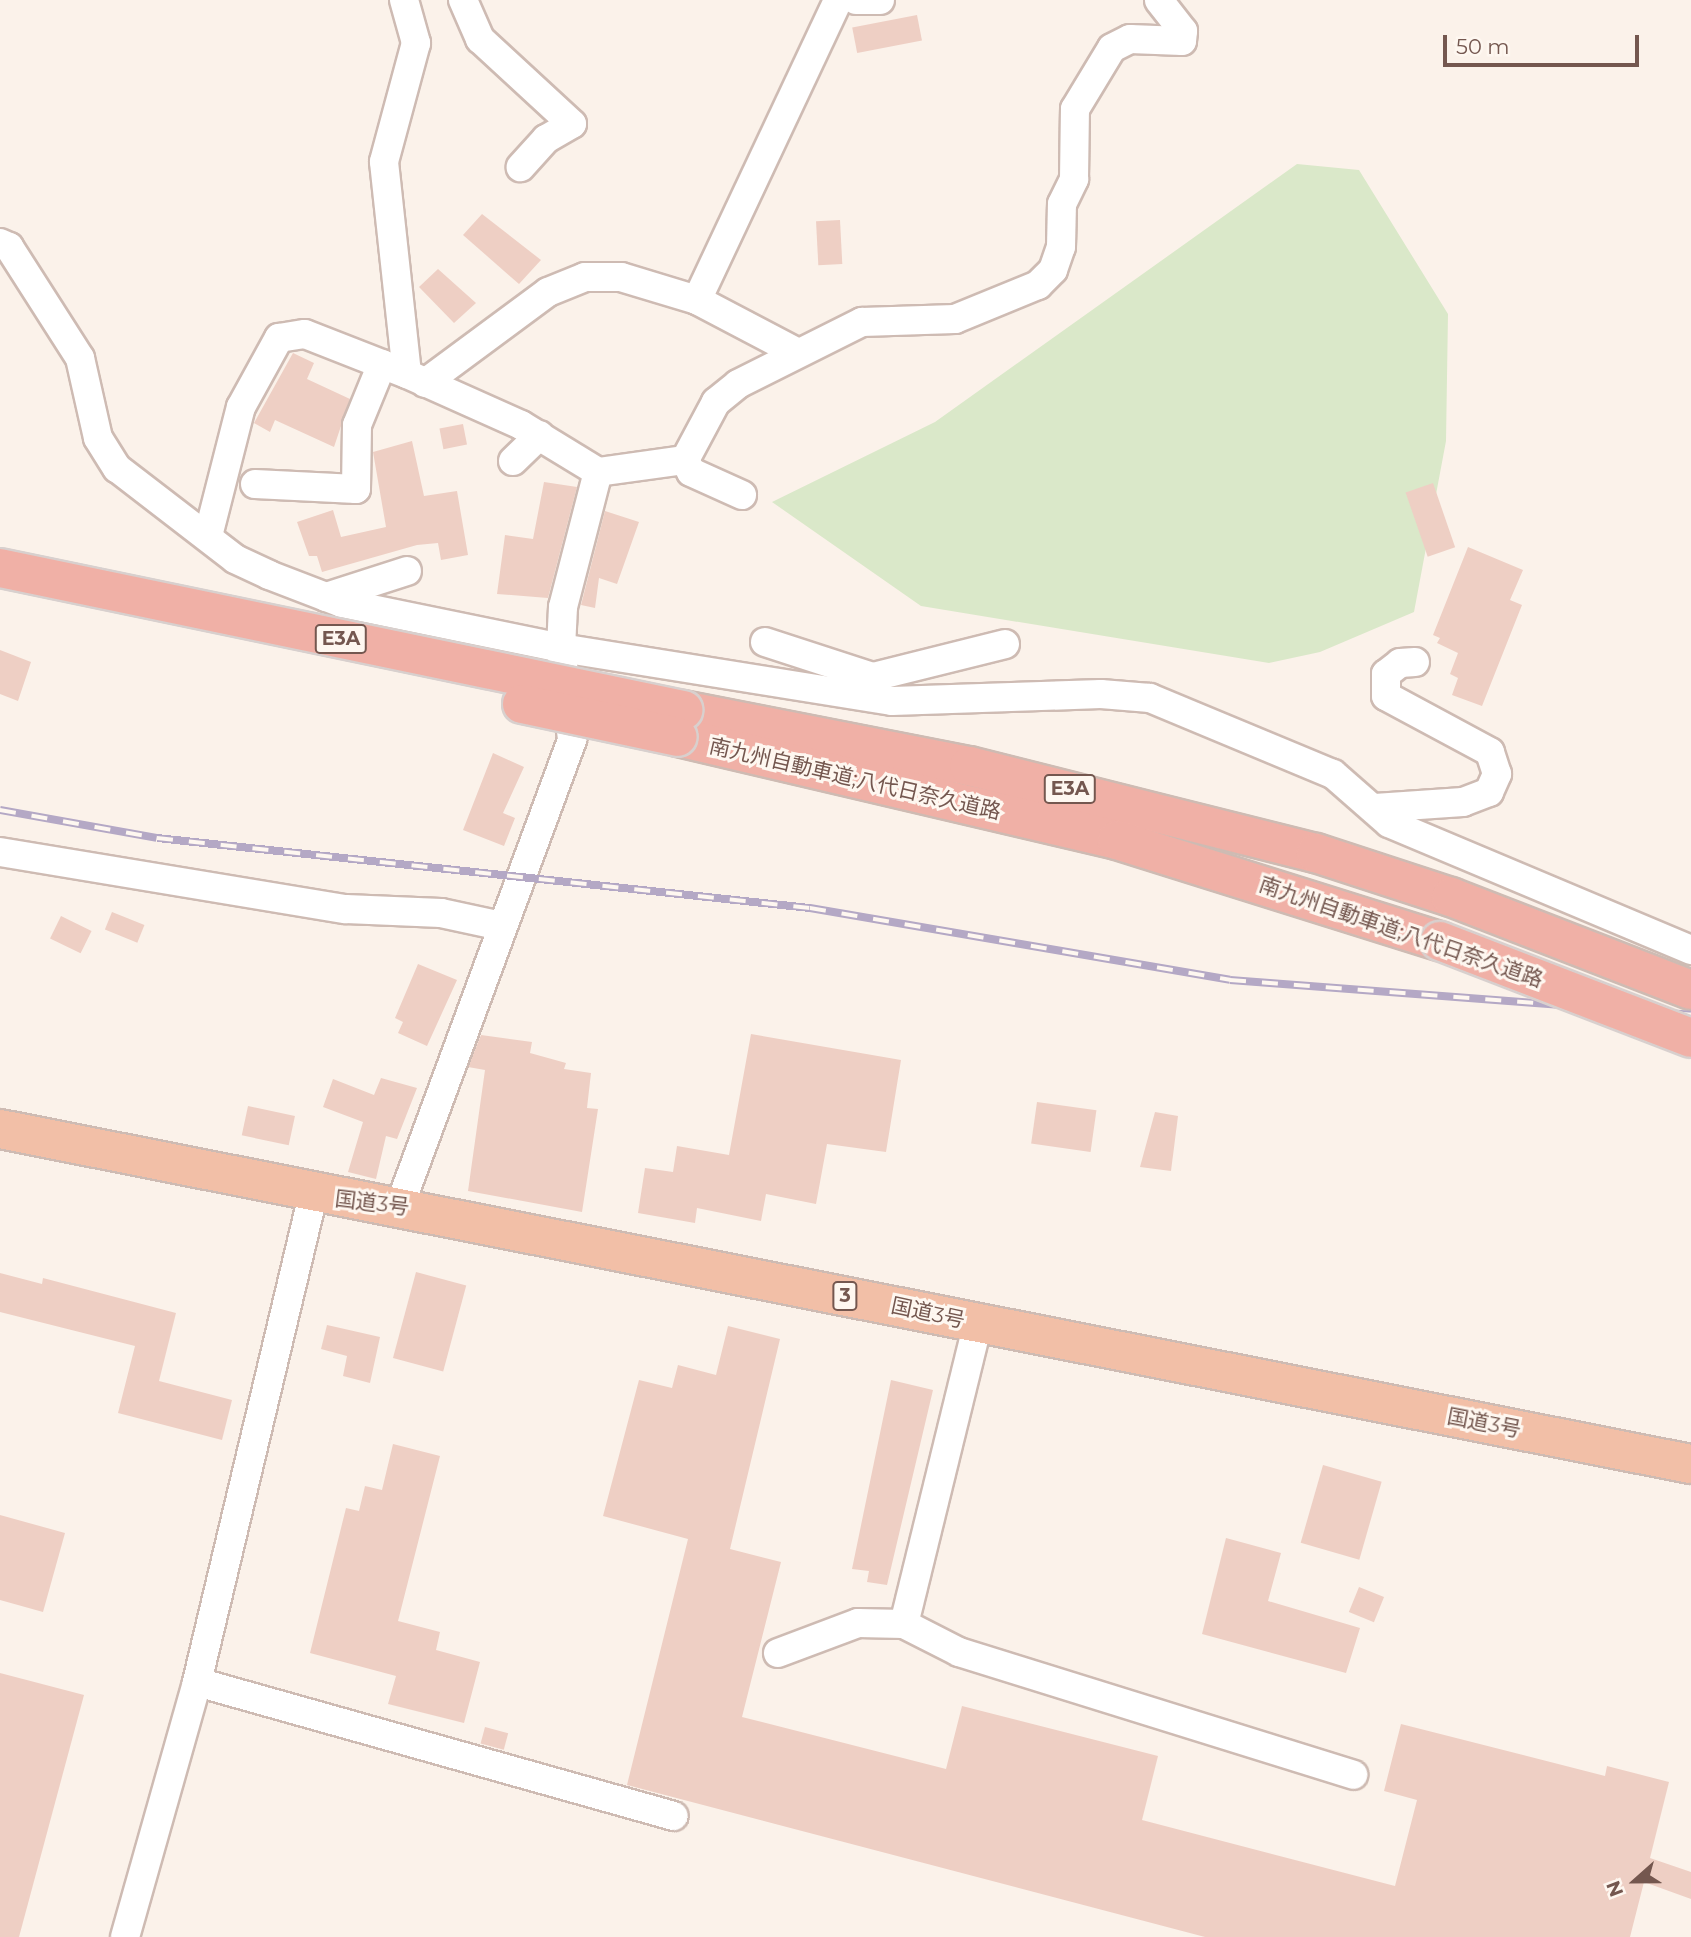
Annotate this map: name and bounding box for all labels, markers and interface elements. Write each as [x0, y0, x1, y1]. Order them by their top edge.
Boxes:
scale bar [1446, 21, 1642, 65]
text: 50 m [1456, 34, 1510, 59]
road number: E3A [315, 624, 367, 654]
street label: 南九州自動車道;八代日奈久道路 [707, 733, 1003, 825]
road number: E3A [1044, 774, 1096, 804]
street label: 南九州自動車道;八代日奈久道路 [1256, 872, 1546, 992]
street label: 国道3号 [333, 1186, 411, 1220]
road number: 3 [831, 1280, 859, 1312]
street label: 国道3号 [889, 1293, 967, 1333]
street label: 国道3号 [1445, 1403, 1523, 1443]
north arrow [1600, 1846, 1670, 1916]
text: N [1601, 1877, 1628, 1900]

